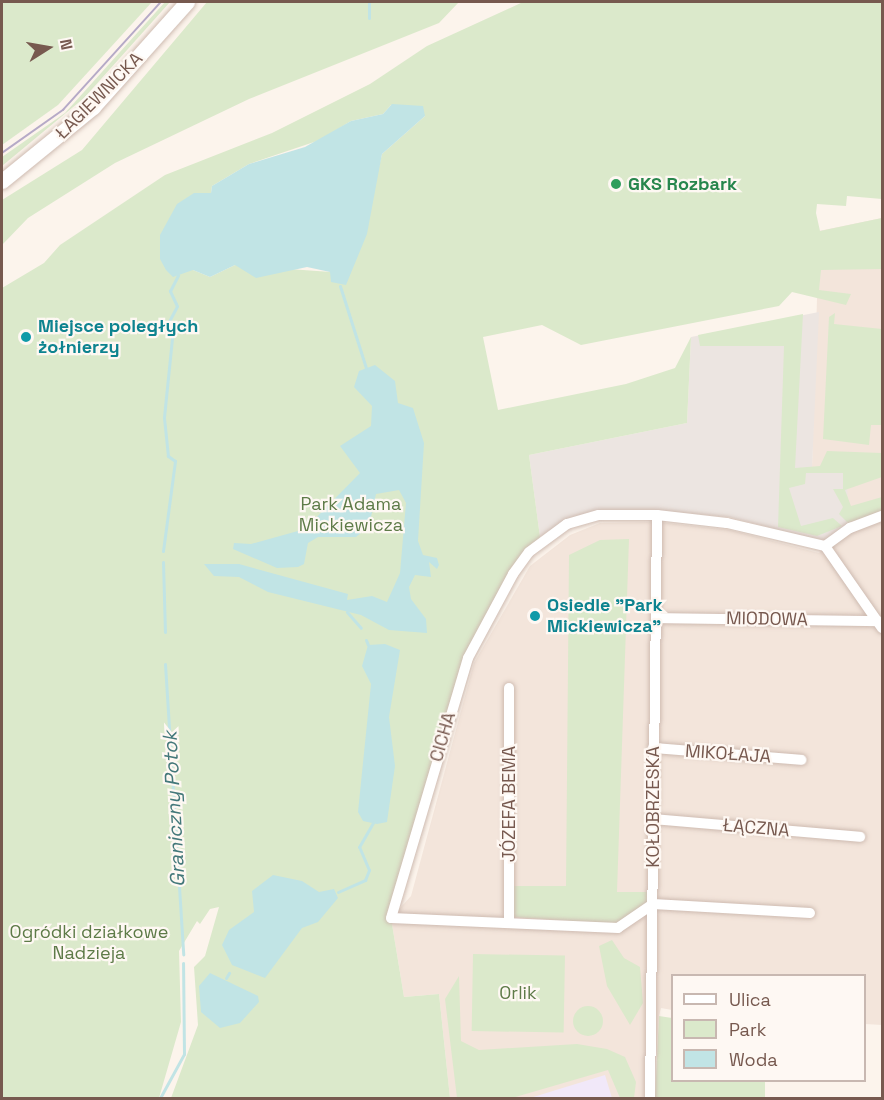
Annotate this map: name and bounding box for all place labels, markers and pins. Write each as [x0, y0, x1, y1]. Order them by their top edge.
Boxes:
place label: GKS Rozbark [628, 173, 737, 195]
marker: GKS Rozbark [609, 177, 623, 191]
place label: Miejsce poległych żołnierzy [38, 316, 198, 358]
marker: Miejsce poległych żołnierzy [19, 330, 33, 344]
place label: Osiedle "Park Mickiewicza" [547, 595, 663, 638]
marker: Osiedle "Park Mickiewicza" [528, 609, 542, 623]

